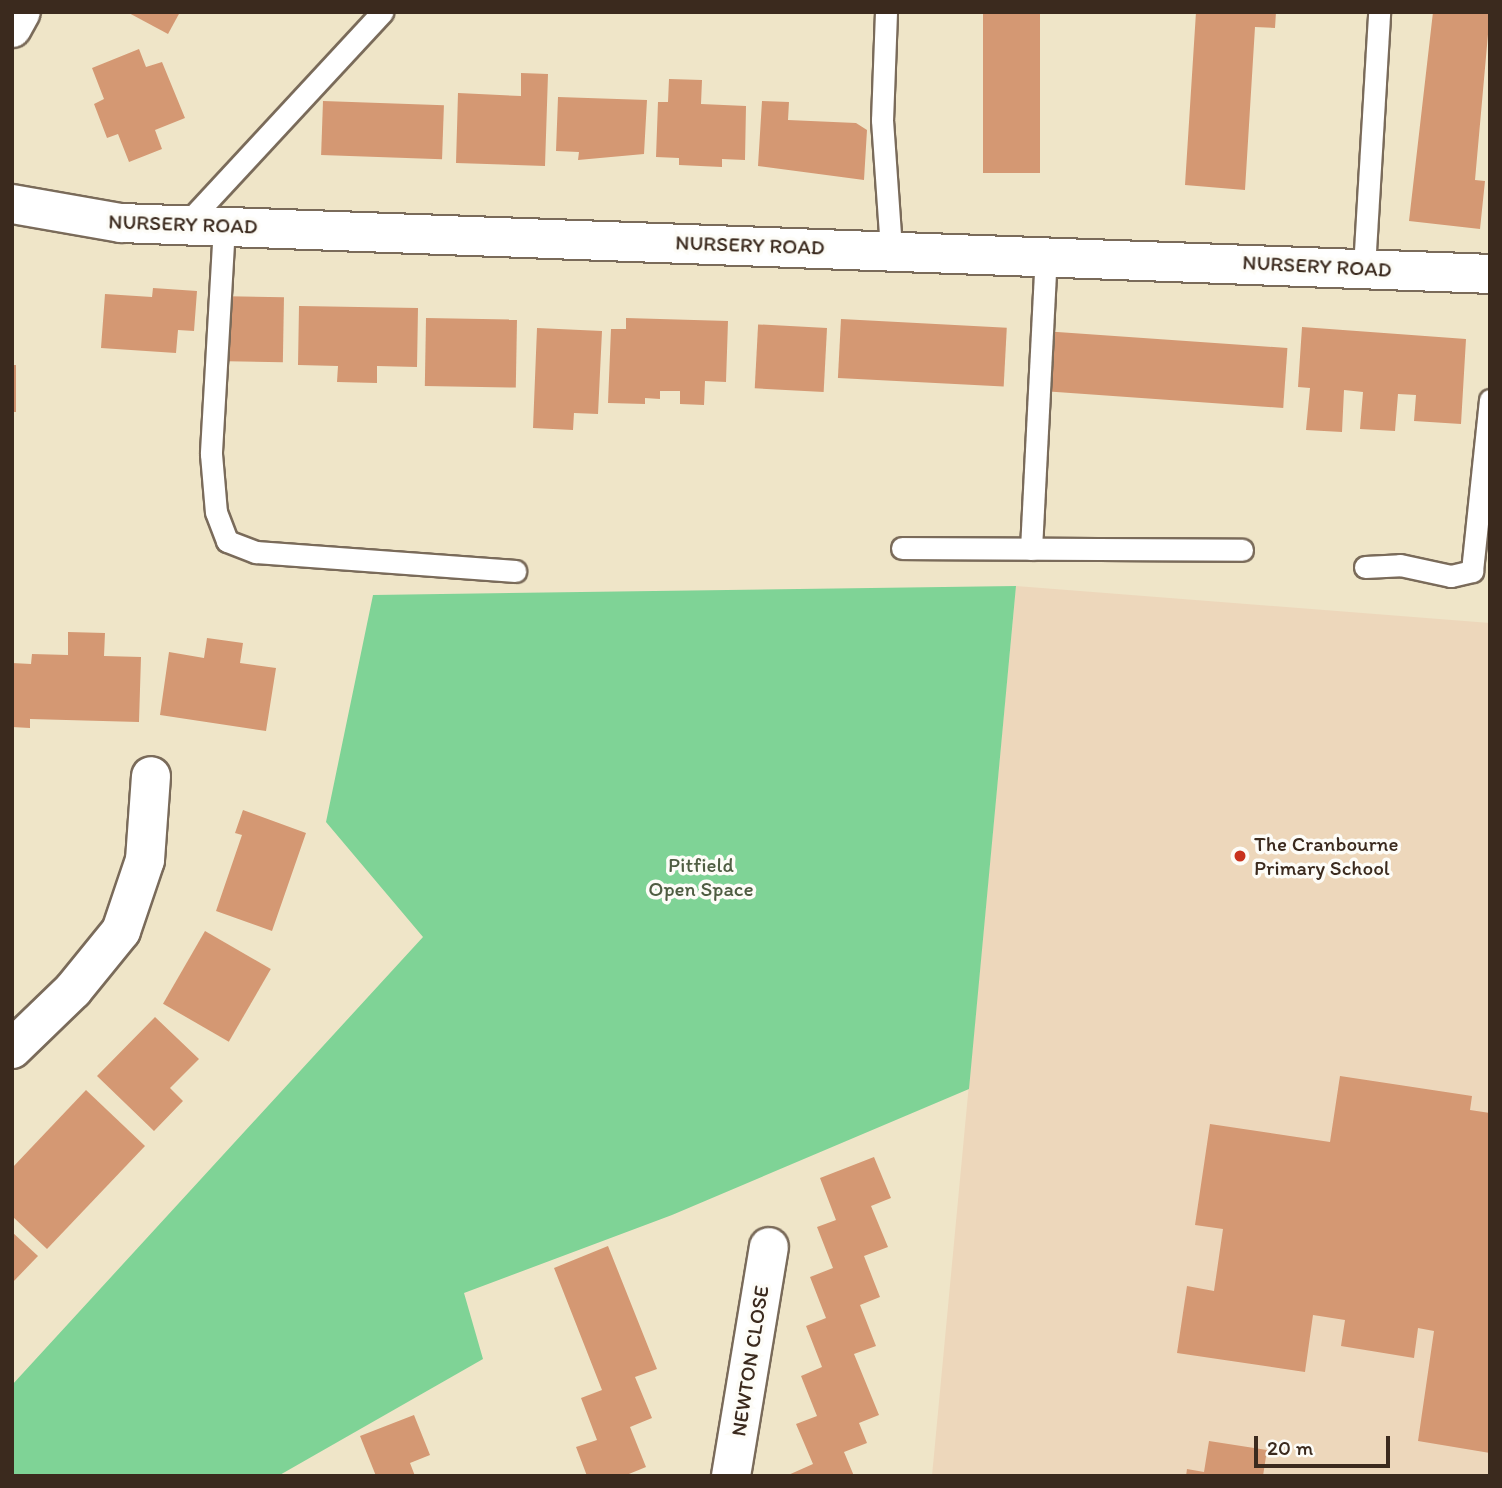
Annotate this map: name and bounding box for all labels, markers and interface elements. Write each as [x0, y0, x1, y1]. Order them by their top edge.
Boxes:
street label: NURSERY ROAD [108, 209, 258, 239]
street label: NURSERY ROAD [675, 230, 825, 260]
street label: NURSERY ROAD [1242, 250, 1392, 282]
place label: The Cranbourne Primary School [1254, 831, 1398, 881]
marker: The Cranbourne Primary School [1232, 848, 1248, 864]
park label: Pitfield Open Space [648, 852, 754, 902]
street label: NEWTON CLOSE [726, 1284, 774, 1438]
scale bar [1257, 1422, 1394, 1466]
text: 20 m [1267, 1435, 1313, 1460]

